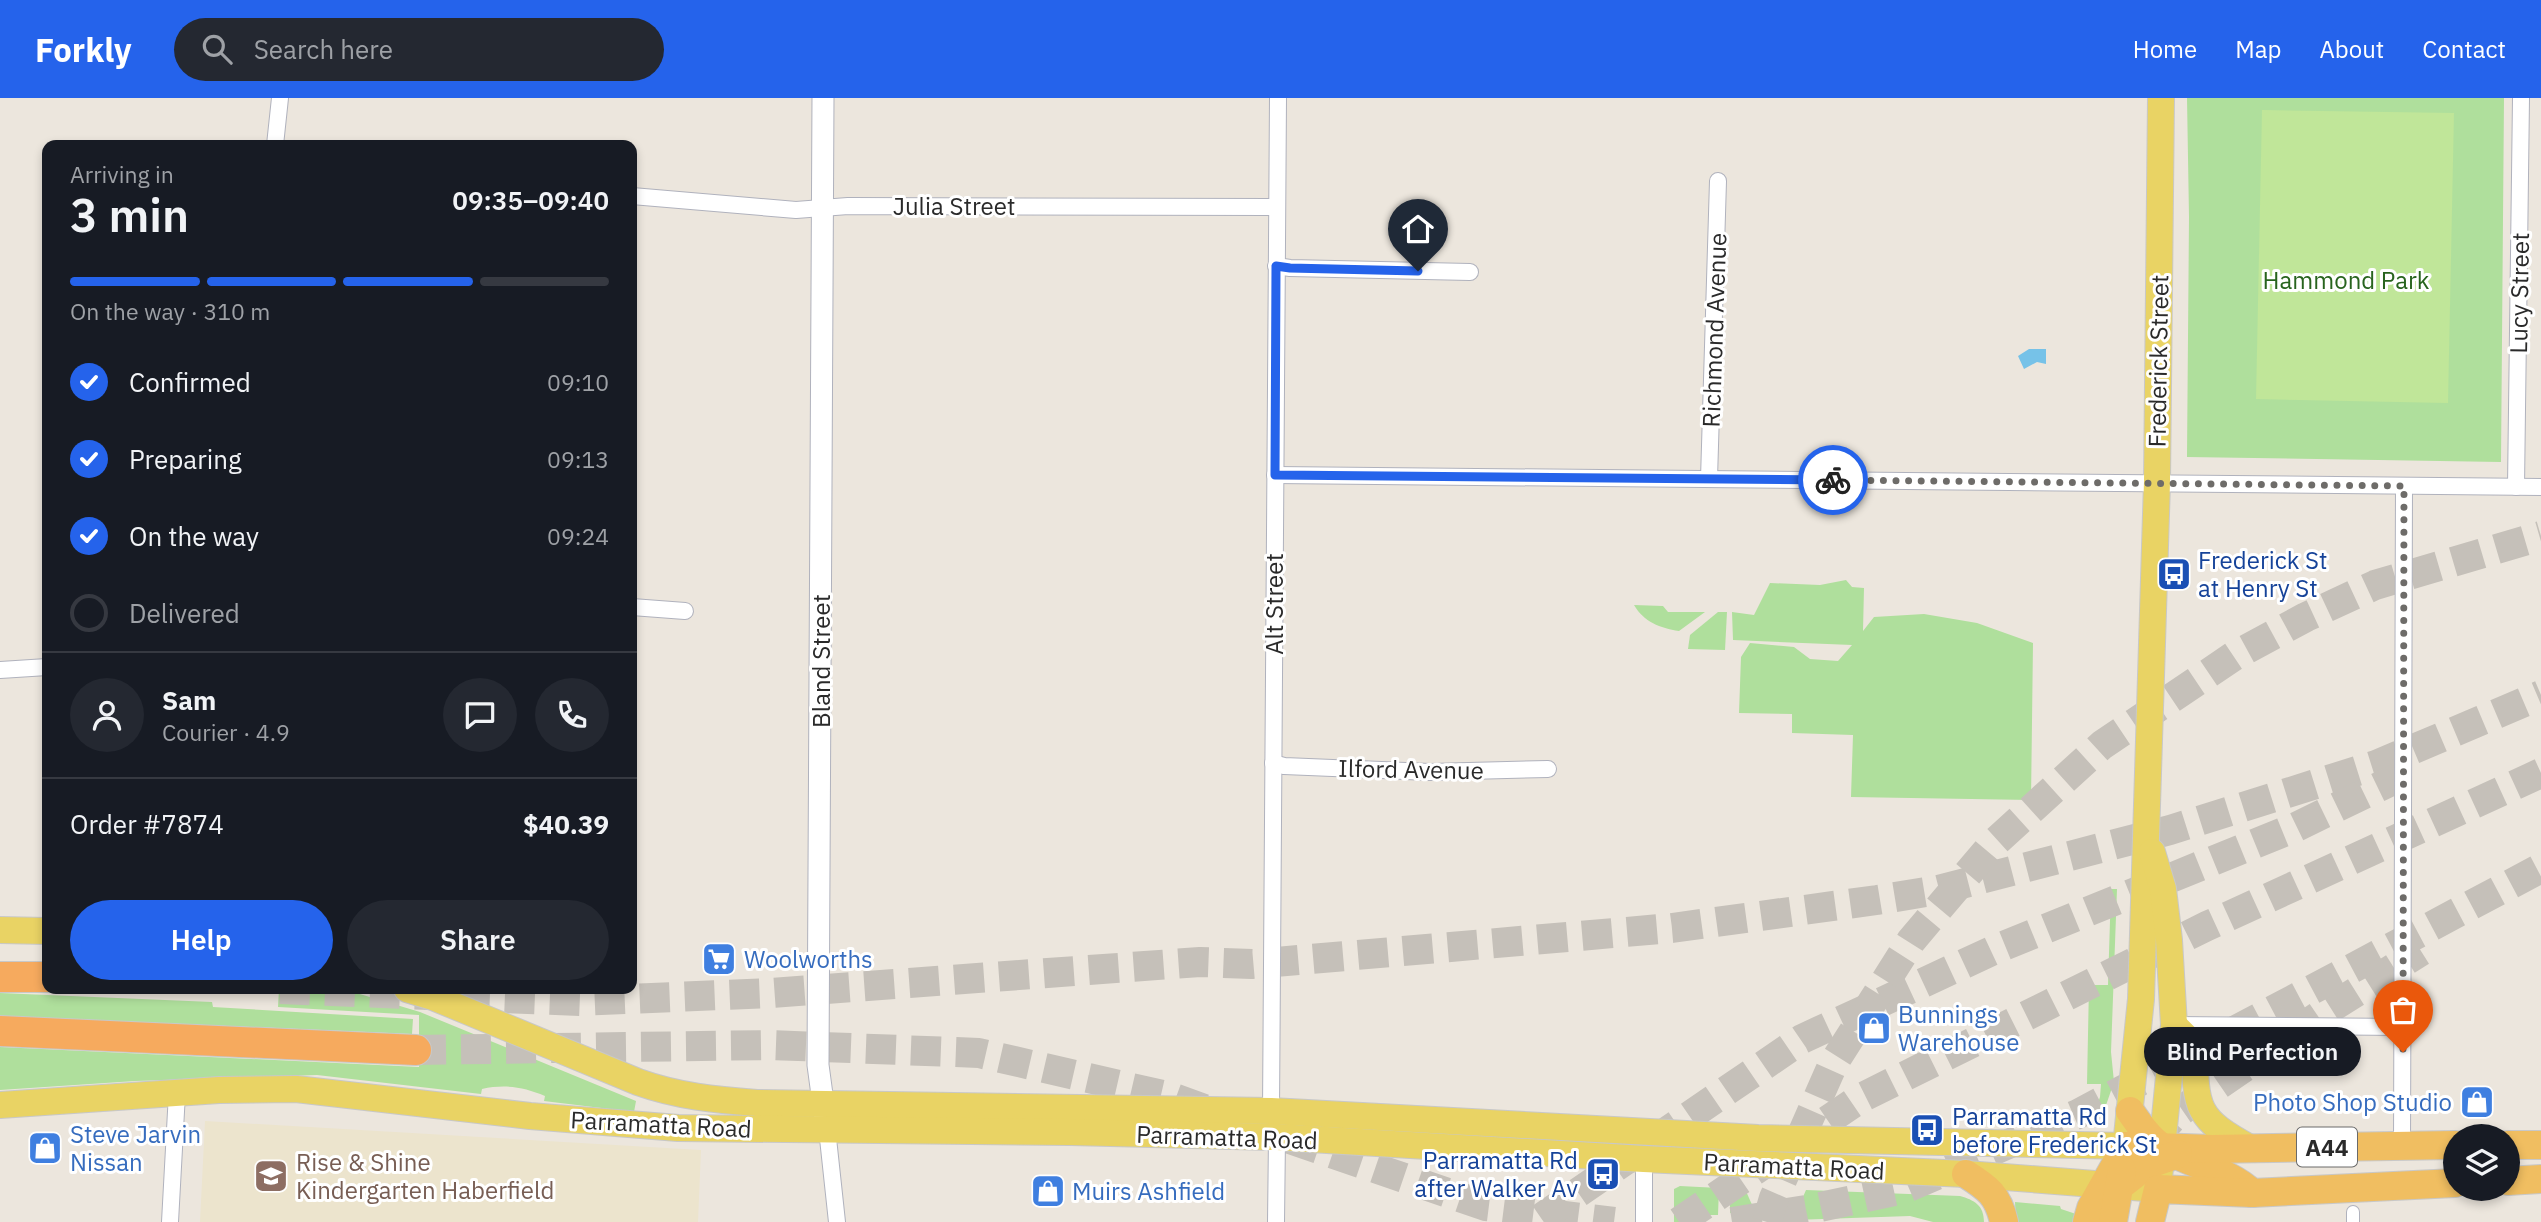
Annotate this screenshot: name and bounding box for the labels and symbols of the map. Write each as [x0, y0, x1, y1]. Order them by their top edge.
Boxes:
street label: Julia Street [893, 190, 1015, 222]
pin [1388, 199, 1448, 271]
street label: Richmond Avenue [1695, 232, 1733, 428]
street label: Lucy Street [2502, 232, 2536, 354]
park label: Hammond Park [2263, 264, 2430, 296]
street label: Frederick Street [2140, 274, 2176, 448]
courier [1798, 445, 1868, 515]
place label: Frederick St at Henry St [2198, 544, 2327, 604]
street label: Alt Street [1258, 553, 1290, 655]
bus stop icon: Frederick St at Henry St [2155, 555, 2193, 593]
street label: Bland Street [805, 594, 837, 728]
street label: Ilford Avenue [1338, 752, 1484, 786]
supermarket icon: Woolworths [700, 940, 738, 978]
place label: Woolworths [744, 943, 873, 975]
pin [2373, 980, 2433, 1052]
place label: Bunnings Warehouse [1898, 998, 2019, 1058]
shop icon: Bunnings Warehouse [1855, 1009, 1893, 1047]
callout: Blind Perfection [2144, 1028, 2361, 1076]
shop icon: Photo Shop Studio [2458, 1083, 2496, 1121]
place label: Photo Shop Studio [2253, 1086, 2452, 1118]
place label: Parramatta Rd before Frederick St [1952, 1100, 2157, 1160]
street label: Parramatta Road [570, 1103, 752, 1145]
bus stop icon: Parramatta Rd before Frederick St [1908, 1111, 1946, 1149]
place label: Steve Jarvin Nissan [70, 1118, 201, 1178]
street label: Parramatta Road [1136, 1118, 1318, 1156]
road number: A44 [2297, 1128, 2357, 1166]
shop icon: Steve Jarvin Nissan [26, 1129, 64, 1167]
place label: Parramatta Rd after Walker Av [1414, 1144, 1578, 1204]
street label: Parramatta Road [1703, 1145, 1885, 1187]
place label: Rise & Shine Kindergarten Haberfield [296, 1146, 554, 1206]
bus stop icon: Parramatta Rd after Walker Av [1584, 1155, 1622, 1193]
school or university icon: Rise & Shine Kindergarten Haberfield [252, 1157, 290, 1195]
shop icon: Muirs Ashfield [1029, 1172, 1067, 1210]
place label: Muirs Ashfield [1072, 1175, 1225, 1207]

